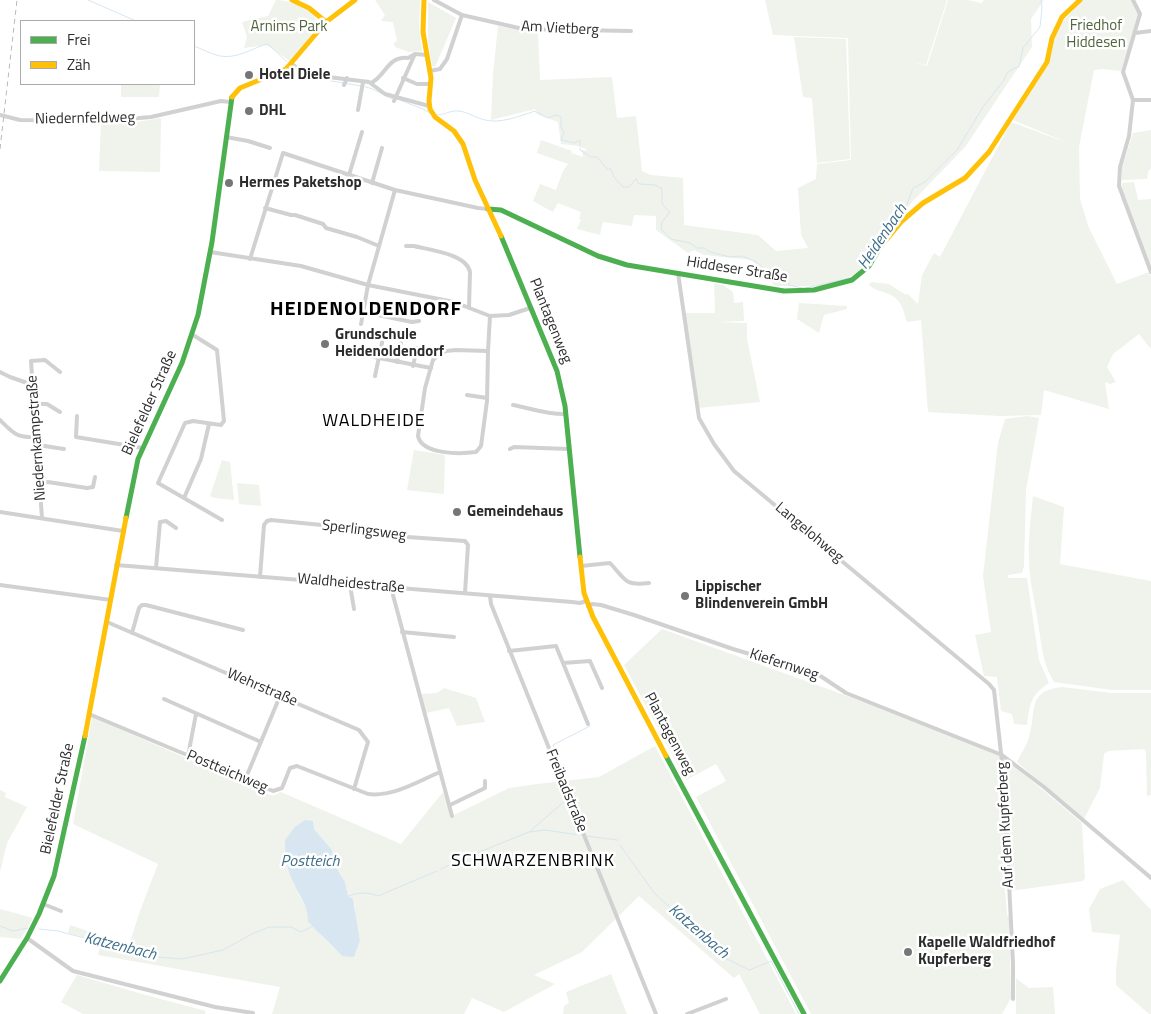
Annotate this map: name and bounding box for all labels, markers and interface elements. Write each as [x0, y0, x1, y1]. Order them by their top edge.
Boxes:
park label: Friedhof Hiddesen [1066, 17, 1126, 52]
park label: Arnims Park [251, 18, 327, 36]
street label: Am Vietberg [521, 18, 599, 40]
legend [20, 20, 195, 85]
text: Frei [67, 28, 90, 51]
text: Zäh [67, 53, 91, 76]
place label: Hotel Diele [259, 66, 330, 84]
marker: Hotel Diele [243, 69, 255, 81]
place label: DHL [259, 102, 286, 120]
marker: DHL [243, 105, 255, 117]
street label: Niedernfeldweg [35, 109, 135, 129]
place label: Hermes Paketshop [239, 174, 362, 192]
marker: Hermes Paketshop [223, 177, 235, 189]
water label: Heidenbach [854, 201, 912, 273]
street label: Hiddeser Straße [685, 253, 789, 287]
street label: Plantagenweg [525, 276, 575, 366]
district label: HEIDENOLDENDORF [268, 298, 464, 322]
place label: Grundschule Heidenoldendorf [335, 326, 444, 361]
marker: Grundschule Heidenoldendorf [319, 338, 331, 350]
street label: Bielefelder Straße [119, 348, 181, 458]
street label: Niedernkampstraße [24, 375, 50, 501]
district label: WALDHEIDE [321, 411, 427, 433]
street label: Langelohweg [771, 499, 847, 567]
place label: Gemeindehaus [467, 503, 563, 521]
marker: Gemeindehaus [451, 506, 463, 518]
street label: Sperlingsweg [321, 517, 407, 545]
street label: Waldheidestraße [297, 570, 405, 598]
place label: Lippischer Blindenverein GmbH [695, 578, 828, 613]
marker: Lippischer Blindenverein GmbH [679, 590, 691, 602]
street label: Kiefernweg [747, 645, 821, 685]
street label: Wehrstraße [224, 665, 300, 711]
street label: Plantagenweg [640, 690, 698, 778]
street label: Bielefelder Straße [37, 742, 79, 856]
street label: Postteichweg [184, 747, 270, 797]
street label: Freibadstraße [541, 747, 591, 835]
street label: Auf dem Kupferberg [994, 761, 1018, 889]
district label: SCHWARZENBRINK [449, 851, 617, 873]
water label: Postteich [281, 852, 339, 872]
water label: Katzenbach [664, 901, 732, 963]
water label: Katzenbach [82, 929, 158, 965]
place label: Kapelle Waldfriedhof Kupferberg [918, 934, 1055, 969]
marker: Kapelle Waldfriedhof Kupferberg [902, 946, 914, 958]

